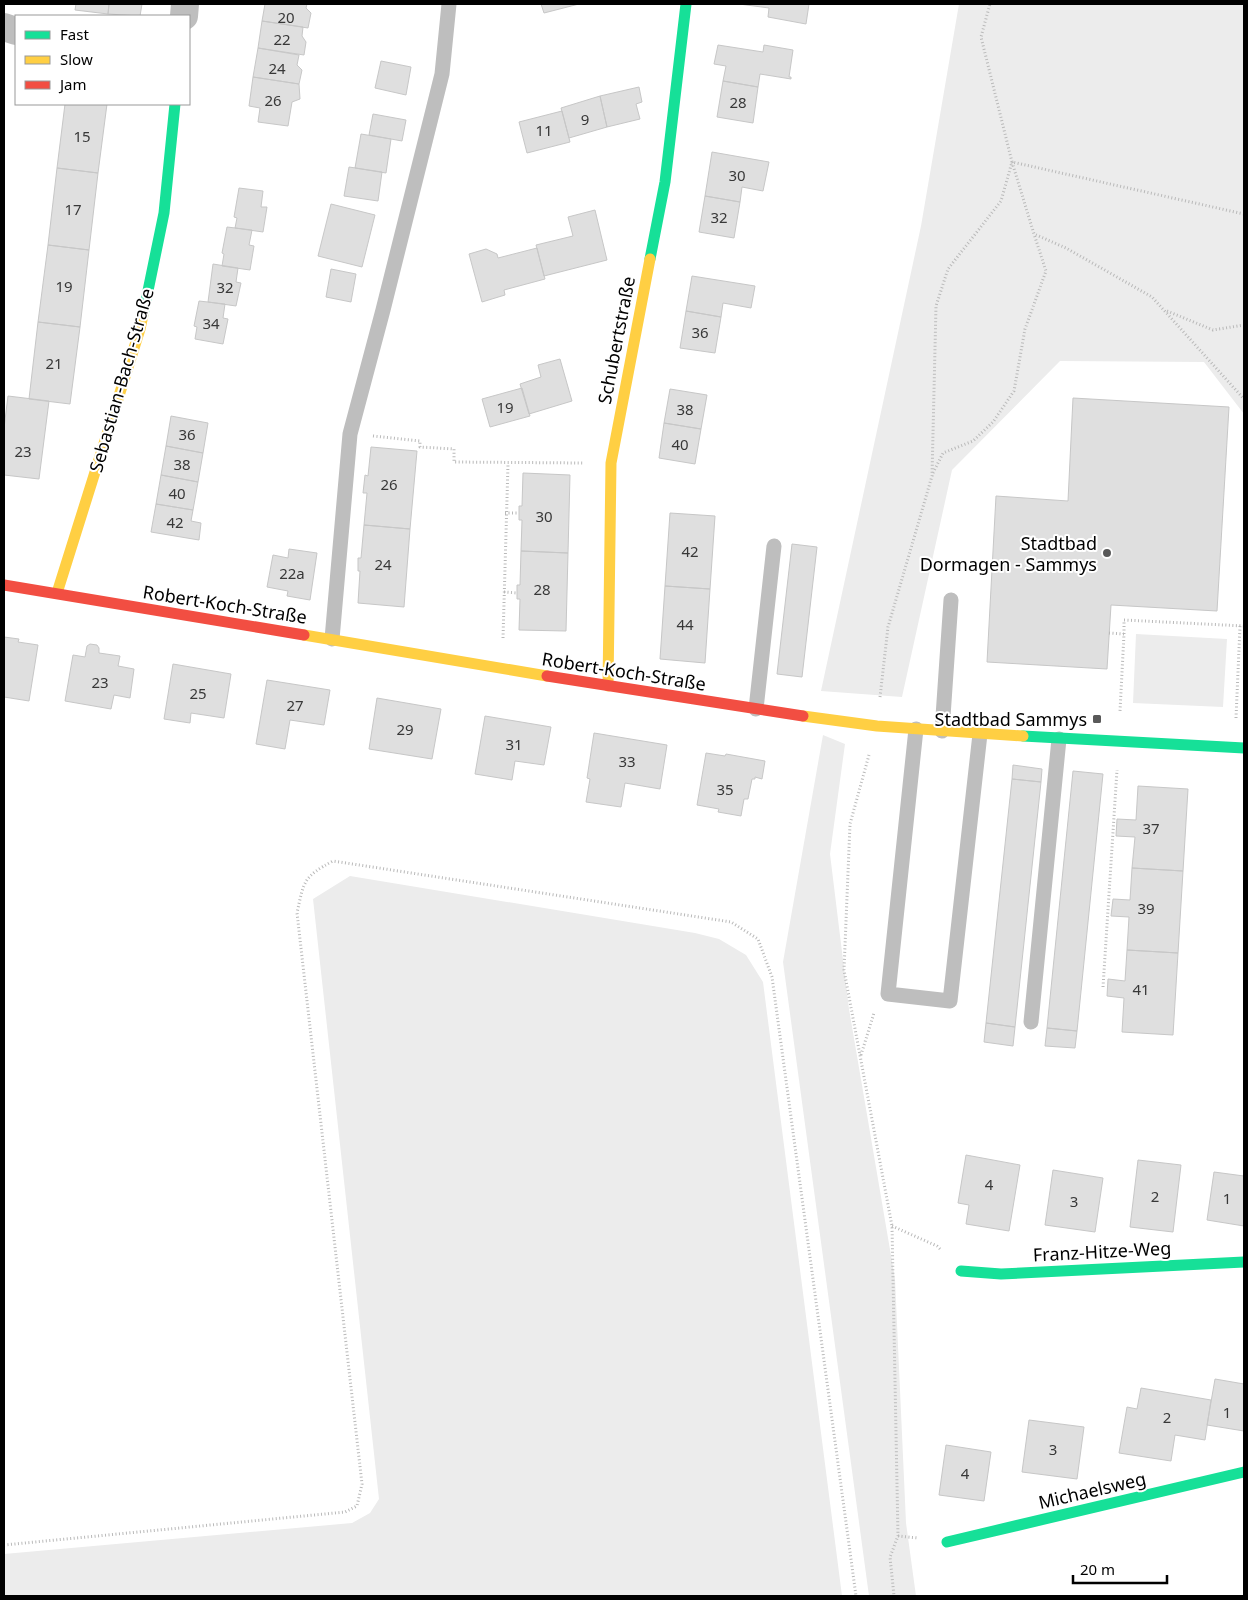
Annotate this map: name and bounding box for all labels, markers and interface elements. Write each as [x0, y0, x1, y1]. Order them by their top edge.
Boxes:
house number: 20 [277, 7, 295, 27]
legend [15, 15, 190, 105]
text: Fast [60, 24, 89, 44]
house number: 22 [273, 29, 291, 49]
text: Slow [60, 49, 93, 69]
house number: 24 [268, 58, 286, 78]
text: Jam [58, 74, 87, 94]
house number: 26 [264, 90, 282, 110]
house number: 28 [729, 92, 747, 112]
house number: 9 [581, 109, 589, 129]
house number: 11 [535, 120, 553, 140]
house number: 15 [73, 126, 91, 146]
house number: 30 [728, 165, 746, 185]
house number: 17 [64, 199, 82, 219]
house number: 32 [710, 207, 728, 227]
street label: Schubertstraße [592, 274, 640, 406]
house number: 19 [55, 276, 73, 296]
house number: 32 [216, 277, 234, 297]
street label: Sebastian-Bach-Straße [83, 285, 159, 475]
house number: 34 [202, 313, 220, 333]
house number: 36 [691, 322, 709, 342]
house number: 21 [45, 353, 63, 373]
house number: 19 [496, 397, 514, 417]
house number: 38 [676, 399, 694, 419]
house number: 36 [178, 424, 196, 444]
house number: 40 [671, 434, 689, 454]
house number: 23 [14, 441, 32, 461]
house number: 38 [173, 454, 191, 474]
house number: 26 [380, 474, 398, 494]
house number: 40 [168, 483, 186, 503]
house number: 30 [535, 506, 553, 526]
house number: 42 [166, 512, 184, 532]
place label: Stadtbad Dormagen - Sammys [920, 531, 1097, 576]
house number: 42 [681, 541, 699, 561]
marker: Stadtbad Dormagen - Sammys [1101, 547, 1113, 559]
house number: 24 [374, 554, 392, 574]
house number: 22a [279, 563, 305, 583]
street label: Robert-Koch-Straße [141, 579, 309, 629]
house number: 28 [533, 579, 551, 599]
house number: 44 [676, 614, 694, 634]
street label: Robert-Koch-Straße [540, 646, 708, 696]
house number: 23 [91, 672, 109, 692]
house number: 25 [189, 683, 207, 703]
house number: 27 [286, 695, 304, 715]
place label: Stadtbad Sammys [935, 707, 1087, 731]
marker: Stadtbad Sammys [1091, 713, 1103, 725]
house number: 29 [396, 719, 414, 739]
house number: 31 [505, 734, 523, 754]
house number: 33 [618, 751, 636, 771]
house number: 35 [716, 779, 734, 799]
house number: 37 [1142, 818, 1160, 838]
house number: 39 [1137, 898, 1155, 918]
house number: 41 [1132, 979, 1150, 999]
house number: 4 [985, 1174, 994, 1194]
house number: 2 [1151, 1186, 1159, 1206]
house number: 1 [1223, 1188, 1231, 1208]
house number: 3 [1070, 1191, 1078, 1211]
street label: Franz-Hitze-Weg [1032, 1235, 1172, 1267]
house number: 1 [1223, 1402, 1231, 1422]
house number: 2 [1163, 1407, 1171, 1427]
house number: 3 [1049, 1439, 1057, 1459]
house number: 4 [961, 1463, 970, 1483]
street label: Michaelsweg [1036, 1466, 1148, 1514]
scale bar [1073, 1552, 1167, 1584]
text: 20 m [1080, 1559, 1115, 1579]

